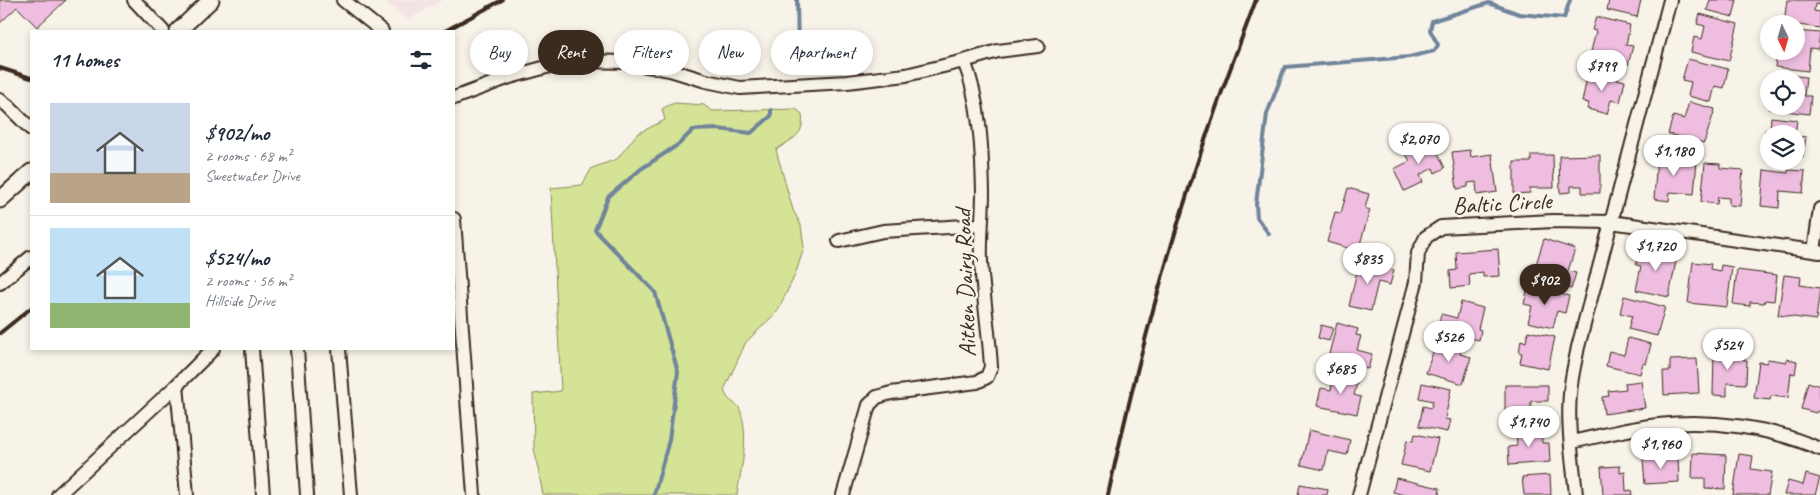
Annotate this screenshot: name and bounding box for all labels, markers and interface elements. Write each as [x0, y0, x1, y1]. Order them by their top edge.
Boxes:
north arrow [1760, 15, 1805, 60]
map controls [1760, 15, 1805, 170]
chip: Buy [470, 30, 528, 75]
chip: Rent [538, 30, 604, 75]
chip: Filters [614, 30, 689, 75]
chip: New [699, 30, 761, 75]
chip: Apartment [771, 30, 873, 75]
icon: filters [407, 46, 435, 74]
text: 11 homes [50, 47, 119, 73]
pin: $799 [1572, 49, 1632, 92]
text: $799 [1588, 56, 1616, 76]
button: locate [1760, 70, 1805, 115]
text: $902/mo [205, 120, 269, 146]
pin: $2,070 [1378, 122, 1460, 165]
icon: home [90, 123, 150, 183]
button: layers [1760, 125, 1805, 170]
text: $2,070 [1399, 129, 1439, 149]
pin: $1,180 [1633, 134, 1715, 177]
text: $1,180 [1654, 141, 1694, 161]
text: 2 rooms · 68 m² [205, 146, 291, 166]
text: Sweetwater Drive [205, 166, 300, 186]
street label: Baltic Circle [1452, 185, 1554, 221]
street label: Aitken Dairy Road [947, 205, 983, 358]
pin: $1,720 [1615, 230, 1697, 272]
text: $1,720 [1636, 236, 1676, 256]
pin: $835 [1338, 242, 1398, 285]
text: $524/mo [205, 245, 269, 271]
icon: home [90, 248, 150, 308]
text: $835 [1354, 249, 1382, 269]
pin: $902 [1515, 264, 1575, 306]
text: $902 [1531, 270, 1559, 290]
text: 2 rooms · 56 m² [205, 271, 291, 291]
text: Hillside Drive [205, 291, 275, 311]
pin: $526 [1419, 320, 1479, 363]
text: $526 [1435, 327, 1463, 347]
pin: $524 [1698, 328, 1758, 371]
text: $524 [1714, 335, 1742, 355]
pin: $685 [1311, 352, 1371, 395]
text: $685 [1327, 359, 1355, 379]
pin: $1,740 [1488, 406, 1570, 448]
text: $1,740 [1509, 412, 1549, 432]
pin: $1,960 [1620, 428, 1702, 470]
text: $1,960 [1641, 434, 1681, 454]

